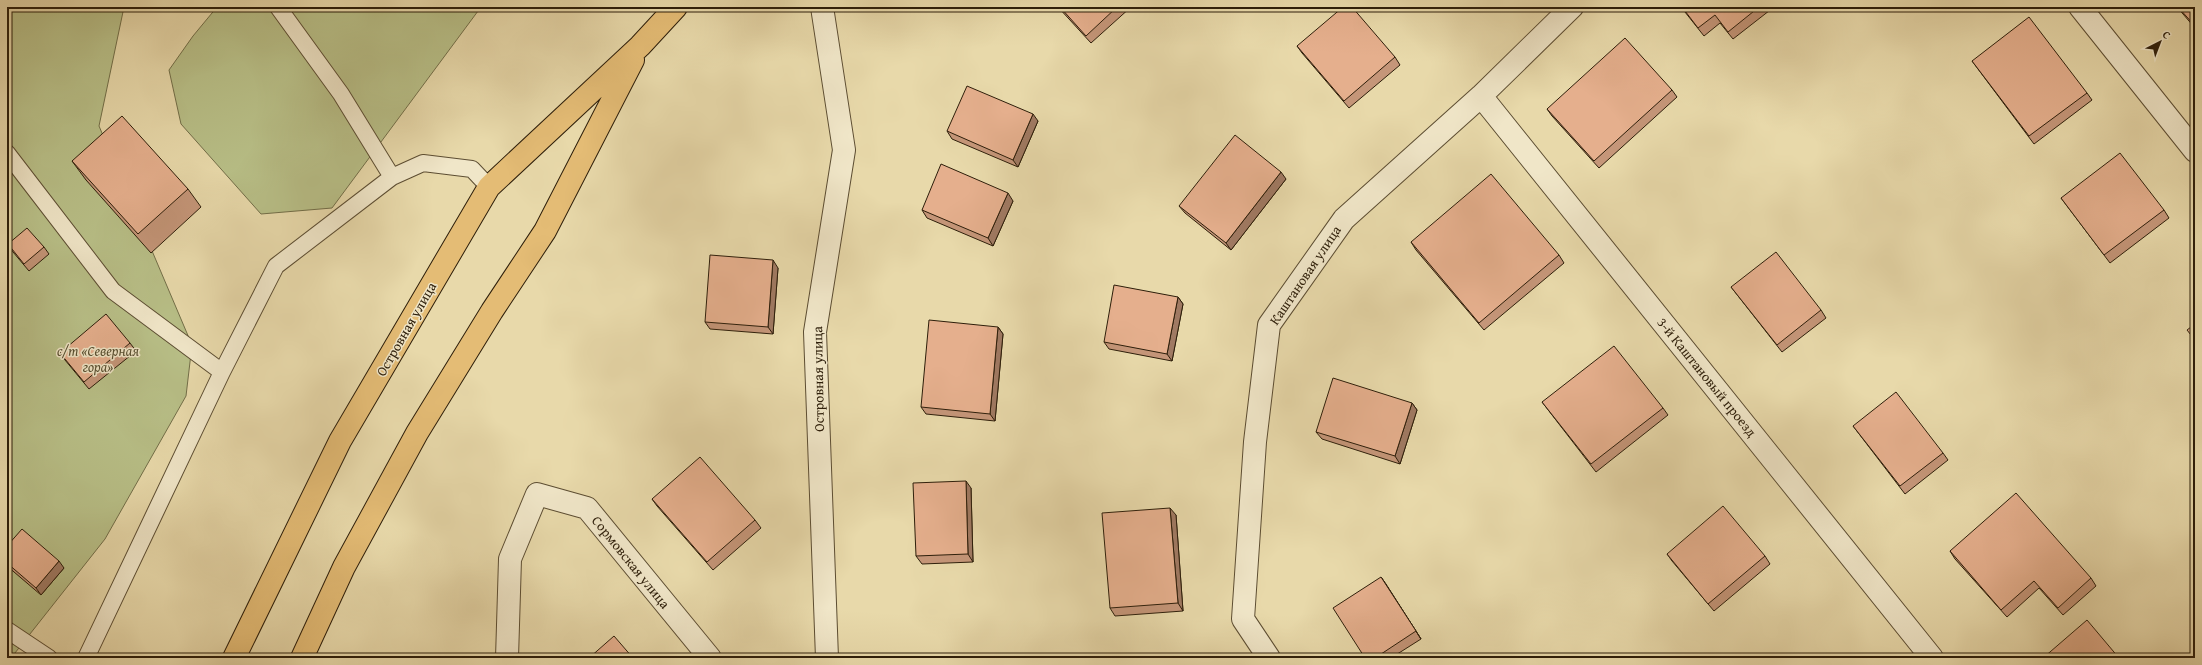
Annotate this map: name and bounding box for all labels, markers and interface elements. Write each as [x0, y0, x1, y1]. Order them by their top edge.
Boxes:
north arrow [2140, 22, 2180, 62]
text: С [2159, 27, 2174, 43]
street label: Каштановая улица [1264, 221, 1346, 329]
street label: Островная улица [371, 278, 441, 380]
street label: 3-й Каштановый проезд [1653, 313, 1762, 441]
street label: Островная улица [807, 326, 829, 432]
park label: с/т «Северная гора» [57, 341, 139, 377]
street label: Сормовская улица [587, 511, 675, 613]

